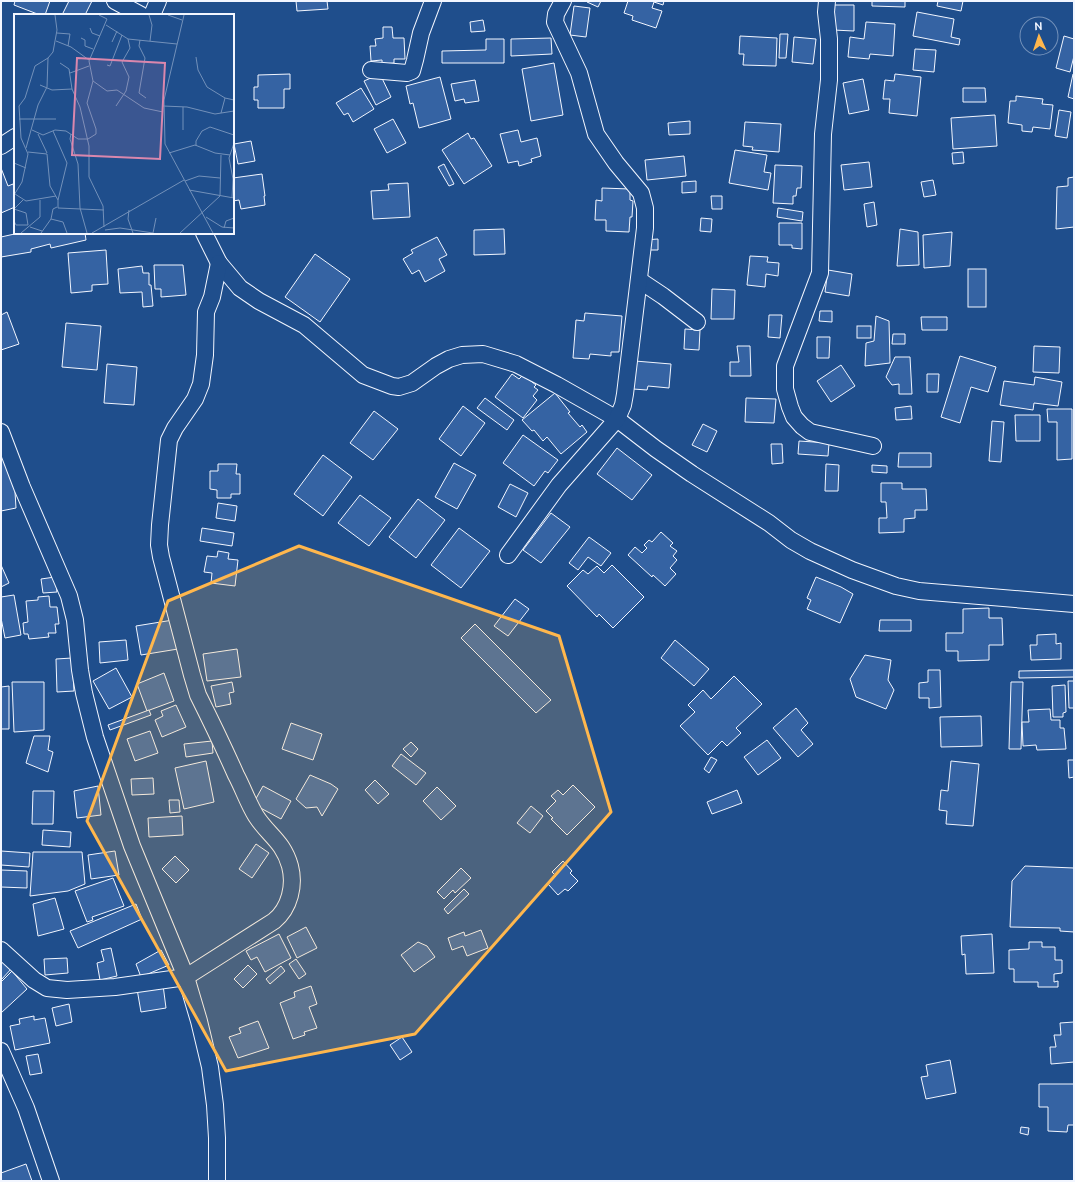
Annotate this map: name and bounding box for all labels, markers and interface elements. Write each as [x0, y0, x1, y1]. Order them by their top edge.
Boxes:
inset map [14, 14, 234, 234]
north arrow [1019, 16, 1059, 56]
text: N [1034, 20, 1043, 32]

